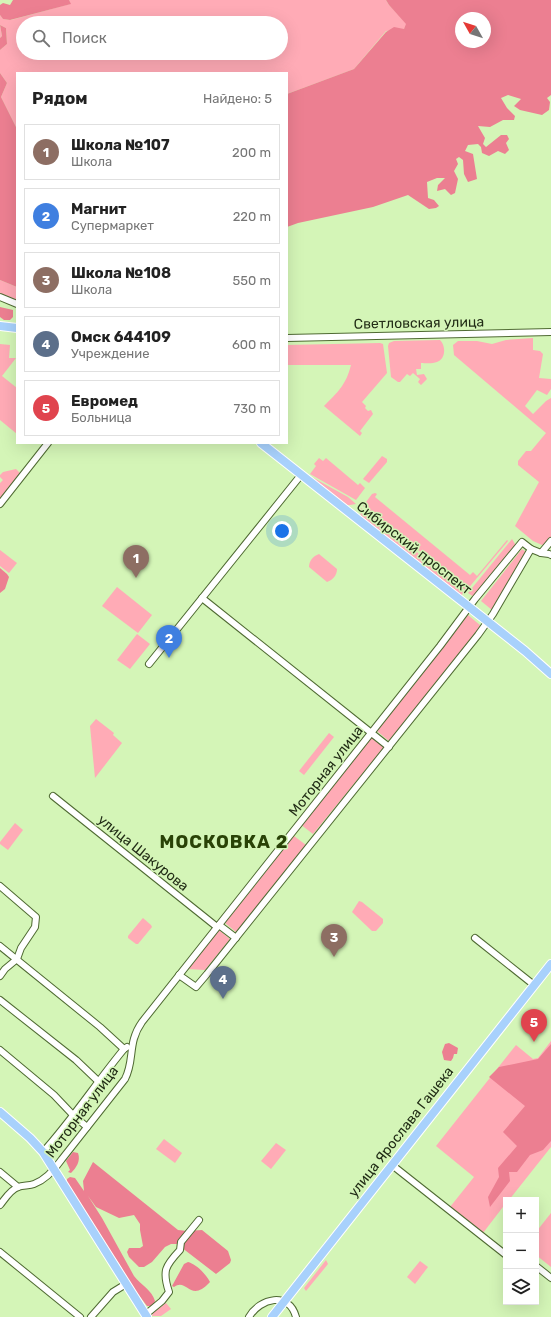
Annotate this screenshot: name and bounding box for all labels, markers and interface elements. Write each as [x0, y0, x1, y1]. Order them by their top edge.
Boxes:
north arrow [455, 12, 491, 48]
search box [16, 16, 288, 60]
icon: search [30, 27, 52, 49]
text: Поиск [62, 29, 107, 47]
text: Рядом [32, 88, 88, 108]
text: Найдено: 5 [203, 91, 272, 106]
text: Школа №107 [71, 136, 170, 154]
text: 1 [43, 145, 49, 160]
text: 200 m [232, 145, 271, 160]
text: Школа [71, 154, 112, 169]
text: Магнит [71, 200, 127, 218]
text: 2 [42, 209, 50, 224]
text: 220 m [233, 209, 271, 224]
text: Супермаркет [71, 218, 154, 233]
text: Школа №108 [71, 264, 171, 282]
text: 3 [42, 273, 50, 288]
text: 550 m [233, 273, 271, 288]
text: Школа [71, 282, 112, 297]
street label: Светловская улица [354, 313, 484, 333]
text: Омск 644109 [71, 328, 171, 346]
text: 4 [42, 337, 50, 352]
text: 600 m [232, 337, 271, 352]
text: Учреждение [71, 346, 149, 361]
text: Евромед [71, 392, 138, 410]
text: 5 [42, 401, 50, 416]
text: 730 m [234, 401, 271, 416]
text: Больница [71, 410, 132, 425]
street label: Сибирский проспект [353, 498, 475, 598]
your location [272, 521, 292, 541]
pin: 1 [123, 545, 149, 578]
pin: 2 [156, 625, 182, 658]
street label: Моторная улица [285, 722, 367, 820]
street label: улица Шакурова [94, 811, 192, 895]
district label: МОСКОВКА 2 [160, 831, 288, 853]
pin: 3 [321, 924, 347, 957]
pin: 4 [210, 966, 236, 999]
pin: 5 [521, 1009, 547, 1042]
street label: Моторная улица [42, 1063, 122, 1161]
street label: улица Ярослава Гашека [345, 1063, 457, 1201]
map controls [503, 1197, 539, 1305]
button: + [503, 1197, 539, 1233]
button: − [503, 1233, 539, 1269]
button: layers [503, 1269, 539, 1305]

